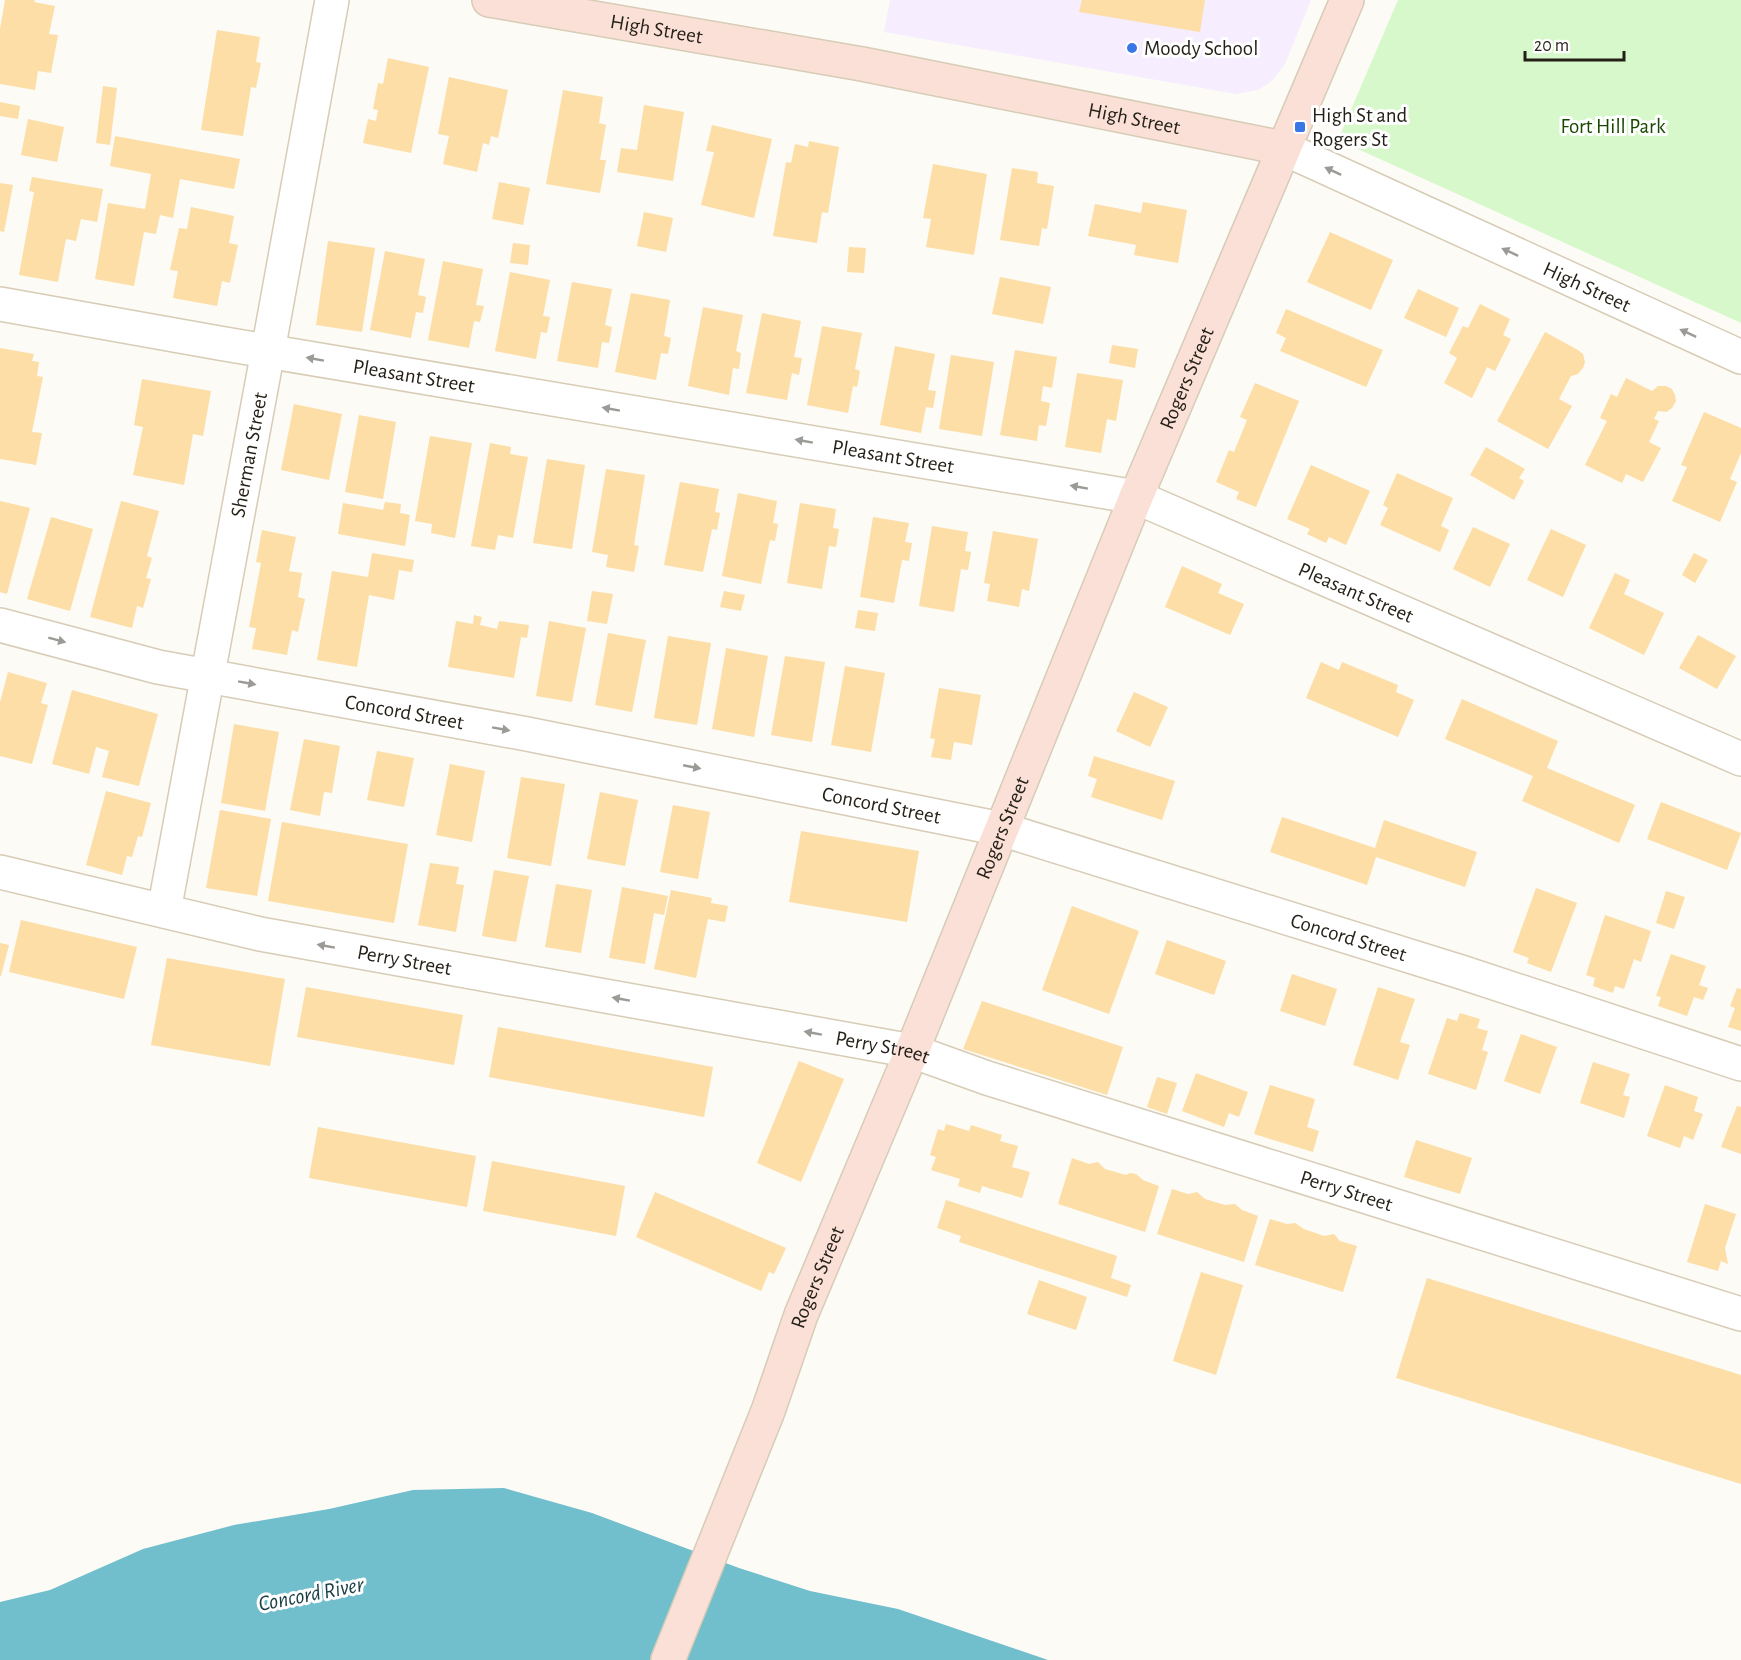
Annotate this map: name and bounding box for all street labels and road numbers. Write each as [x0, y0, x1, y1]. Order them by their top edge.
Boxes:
street label: High Street [609, 10, 705, 47]
street label: High Street [1086, 99, 1182, 138]
street label: High Street [1540, 258, 1634, 316]
street label: Rogers Street [1156, 324, 1218, 432]
street label: Pleasant Street [351, 355, 477, 396]
street label: Sherman Street [227, 390, 271, 519]
street label: Pleasant Street [831, 436, 956, 477]
street label: Pleasant Street [1295, 558, 1417, 627]
street label: Concord Street [343, 691, 466, 733]
street label: Rogers Street [972, 773, 1032, 882]
street label: Concord Street [820, 783, 943, 827]
street label: Concord Street [1288, 909, 1409, 965]
street label: Perry Street [356, 941, 454, 979]
street label: Perry Street [834, 1027, 933, 1067]
street label: Perry Street [1298, 1166, 1395, 1215]
street label: Rogers Street [787, 1223, 848, 1331]

